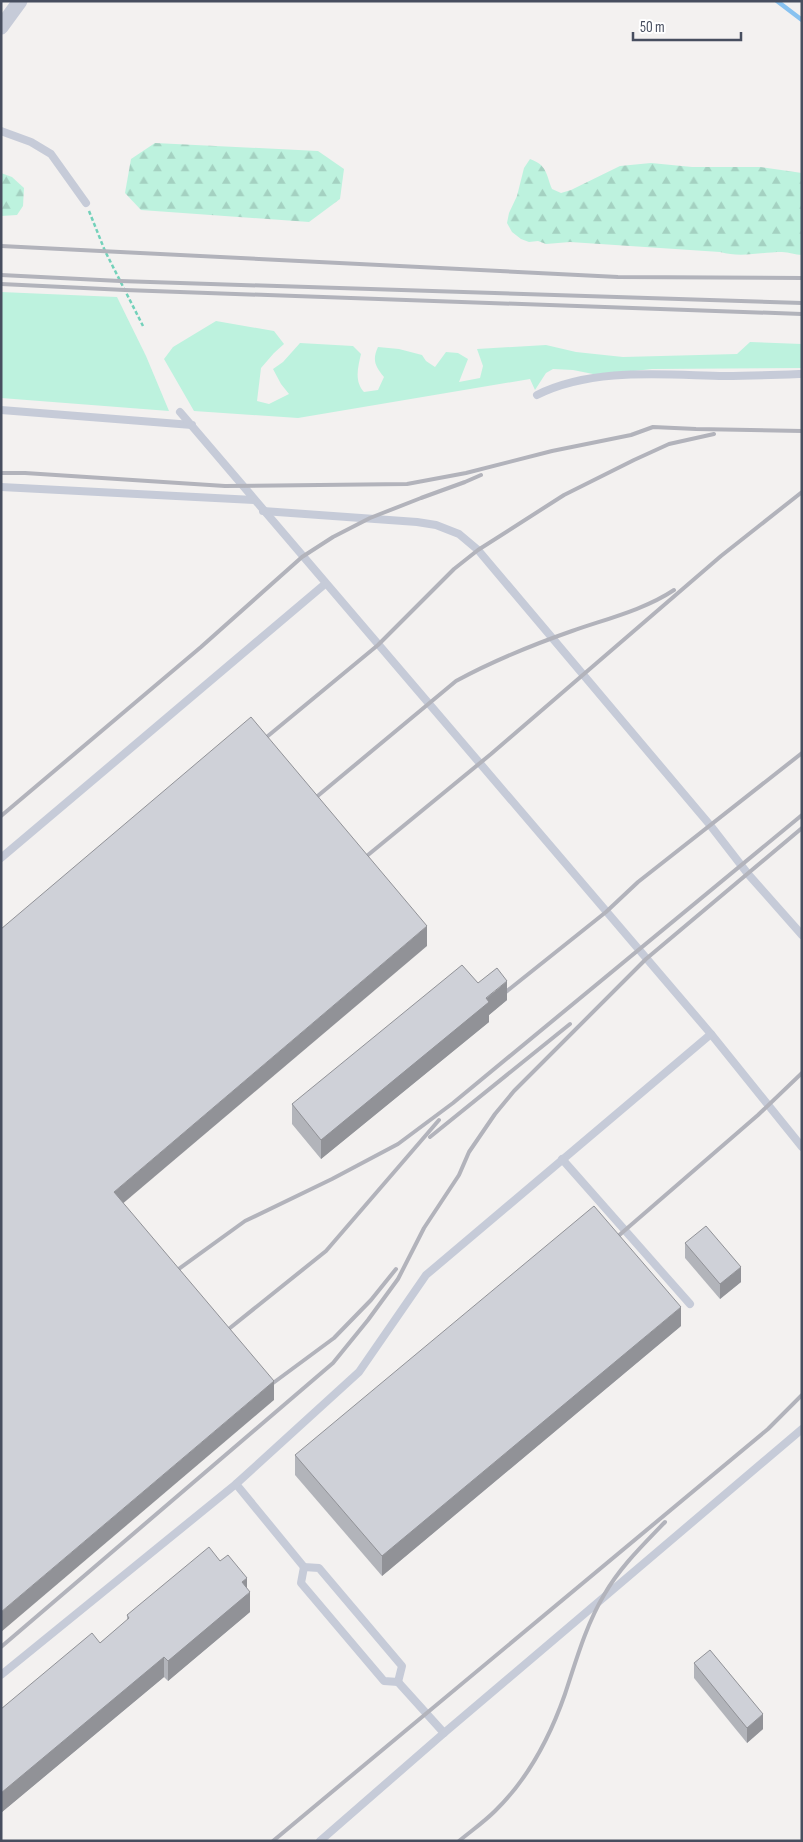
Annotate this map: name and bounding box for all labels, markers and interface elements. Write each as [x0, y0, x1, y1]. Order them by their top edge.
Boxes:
scale bar [633, 10, 740, 42]
text: 50 m [640, 18, 665, 37]

